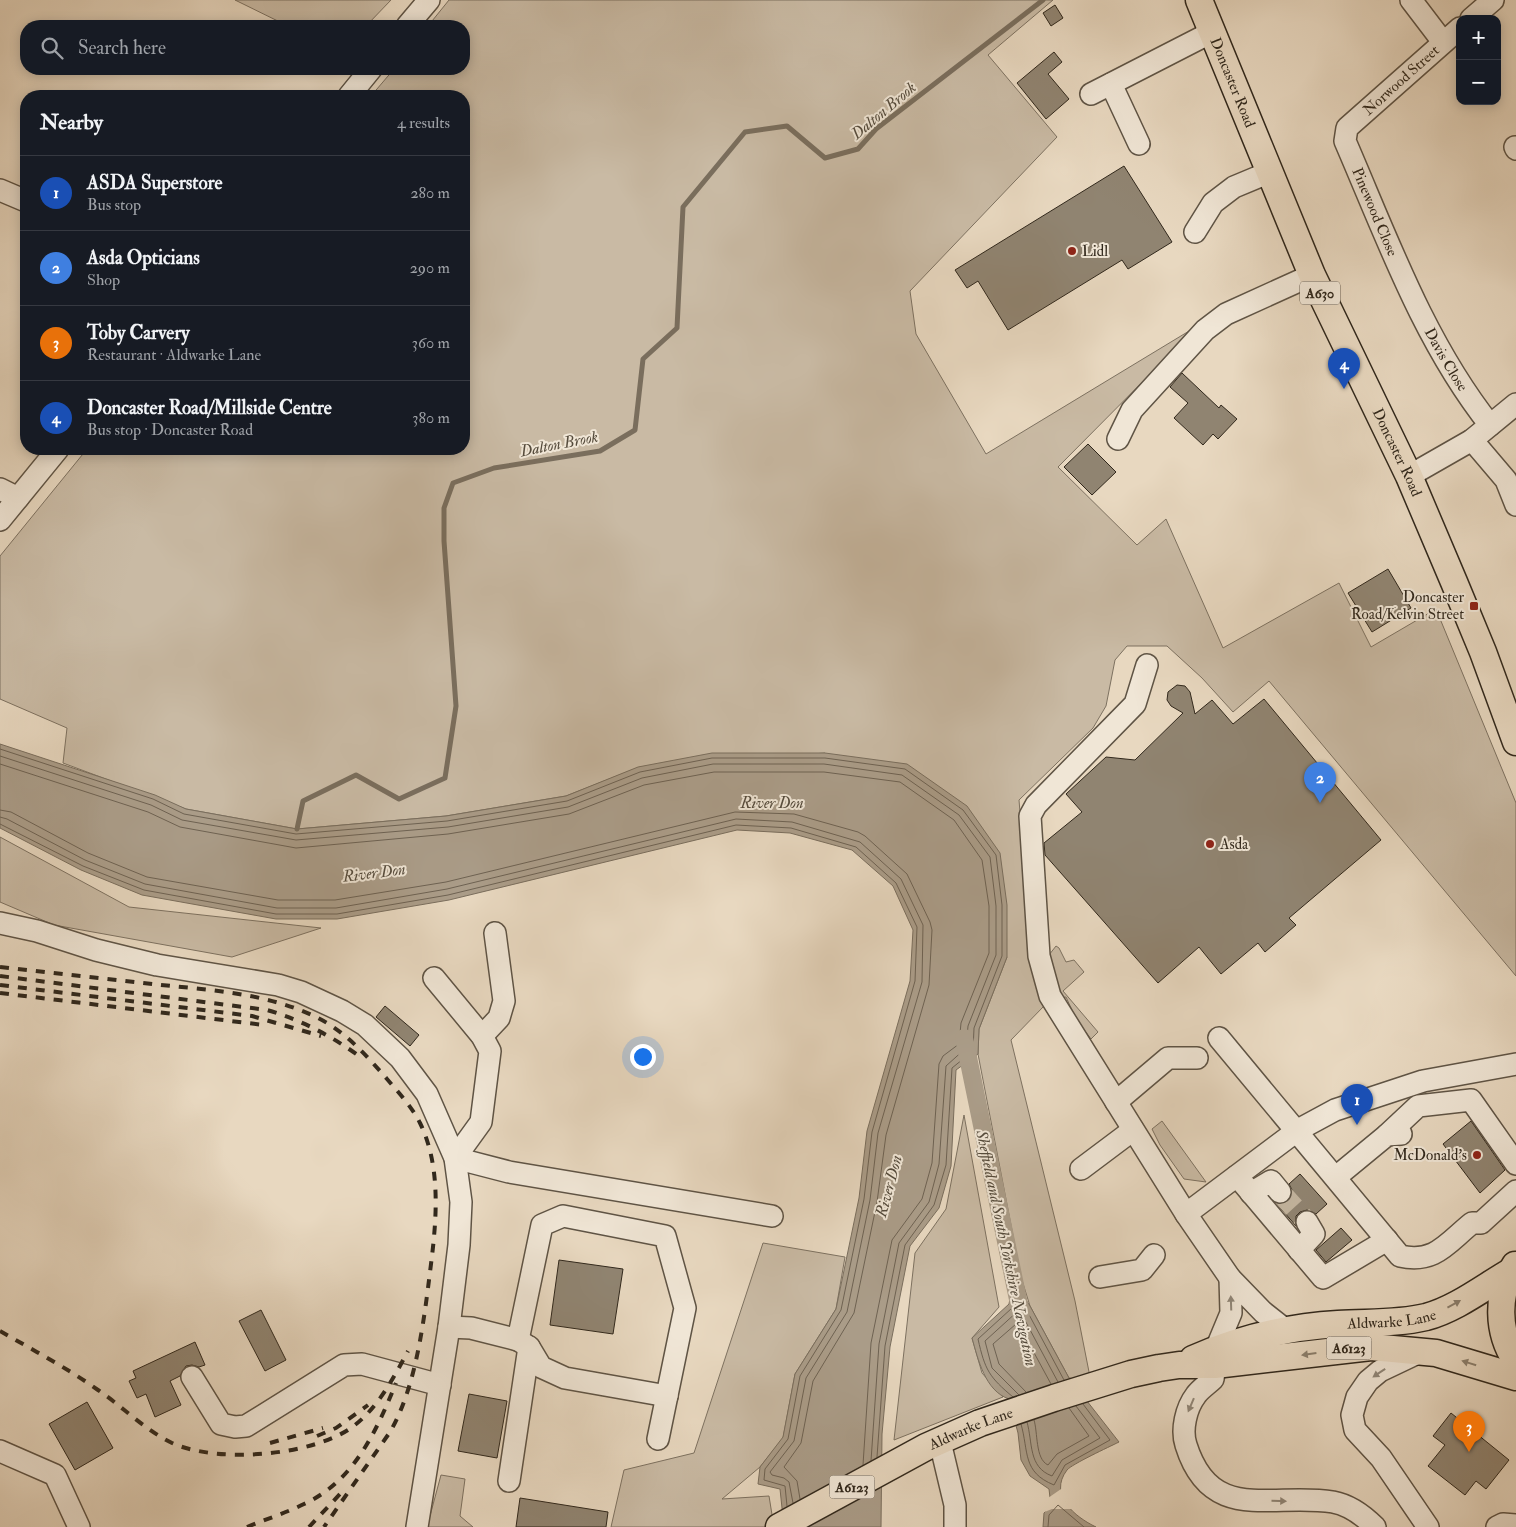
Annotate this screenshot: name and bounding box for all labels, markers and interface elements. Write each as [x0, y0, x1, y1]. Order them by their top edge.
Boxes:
map controls [1456, 15, 1501, 105]
button: + [1456, 15, 1501, 60]
search box [20, 20, 470, 75]
icon: search [38, 34, 66, 62]
street label: Doncaster Road [1205, 35, 1260, 131]
text: Search here [78, 36, 166, 60]
street label: Norwood Street [1359, 41, 1444, 120]
button: − [1456, 60, 1501, 105]
water label: Dalton Brook [846, 78, 921, 144]
text: Nearby [40, 109, 103, 136]
text: 4 results [397, 113, 450, 133]
street label: Pinewood Close [1347, 165, 1402, 259]
text: ASDA Superstore [87, 171, 223, 195]
text: 1 [53, 183, 59, 203]
text: 280 m [410, 183, 450, 203]
text: Bus stop [87, 195, 141, 215]
place label: Lidl [1082, 242, 1108, 261]
marker: Lidl [1066, 245, 1078, 257]
text: Asda Opticians [87, 246, 200, 270]
text: 2 [52, 258, 60, 278]
text: 290 m [410, 258, 450, 278]
text: Shop [87, 270, 120, 290]
road number: A630 [1300, 282, 1340, 304]
text: Toby Carvery [87, 321, 190, 345]
street label: Davis Close [1420, 325, 1472, 395]
text: 3 [53, 333, 59, 353]
text: 360 m [412, 333, 450, 353]
text: Restaurant · Aldwarke Lane [87, 345, 261, 365]
pin: 4 [1328, 348, 1360, 389]
text: Doncaster Road/Millside Centre [87, 396, 332, 420]
street label: Doncaster Road [1368, 405, 1426, 500]
text: 4 [52, 408, 60, 428]
text: 380 m [412, 408, 450, 428]
text: Bus stop · Doncaster Road [87, 420, 253, 440]
water label: Dalton Brook [518, 427, 600, 461]
place label: Doncaster Road/Kelvin Street [1351, 588, 1464, 624]
marker: Doncaster Road/Kelvin Street [1468, 600, 1480, 612]
pin: 2 [1304, 762, 1336, 803]
water label: River Don [739, 793, 804, 813]
place label: Asda [1219, 835, 1249, 854]
marker: Asda [1204, 838, 1216, 850]
water label: River Don [341, 859, 407, 887]
your location [630, 1044, 656, 1070]
pin: 1 [1341, 1084, 1373, 1125]
water label: Sheffield and South Yorkshire Navigation [971, 1127, 1041, 1368]
place label: McDonald's [1394, 1146, 1467, 1165]
marker: McDonald's [1471, 1149, 1483, 1161]
water label: River Don [871, 1153, 907, 1220]
one-way arrow [1227, 1295, 1235, 1311]
one-way arrow [1448, 1300, 1461, 1309]
street label: Aldwarke Lane [1346, 1305, 1439, 1333]
road number: A6123 [1326, 1336, 1372, 1360]
one-way arrow [1301, 1350, 1317, 1358]
one-way arrow [1462, 1358, 1477, 1366]
one-way arrow [1372, 1368, 1386, 1378]
one-way arrow [1187, 1398, 1195, 1412]
street label: Aldwarke Lane [925, 1404, 1015, 1455]
pin: 3 [1453, 1411, 1485, 1452]
road number: A6123 [830, 1475, 874, 1498]
one-way arrow [1272, 1497, 1288, 1505]

